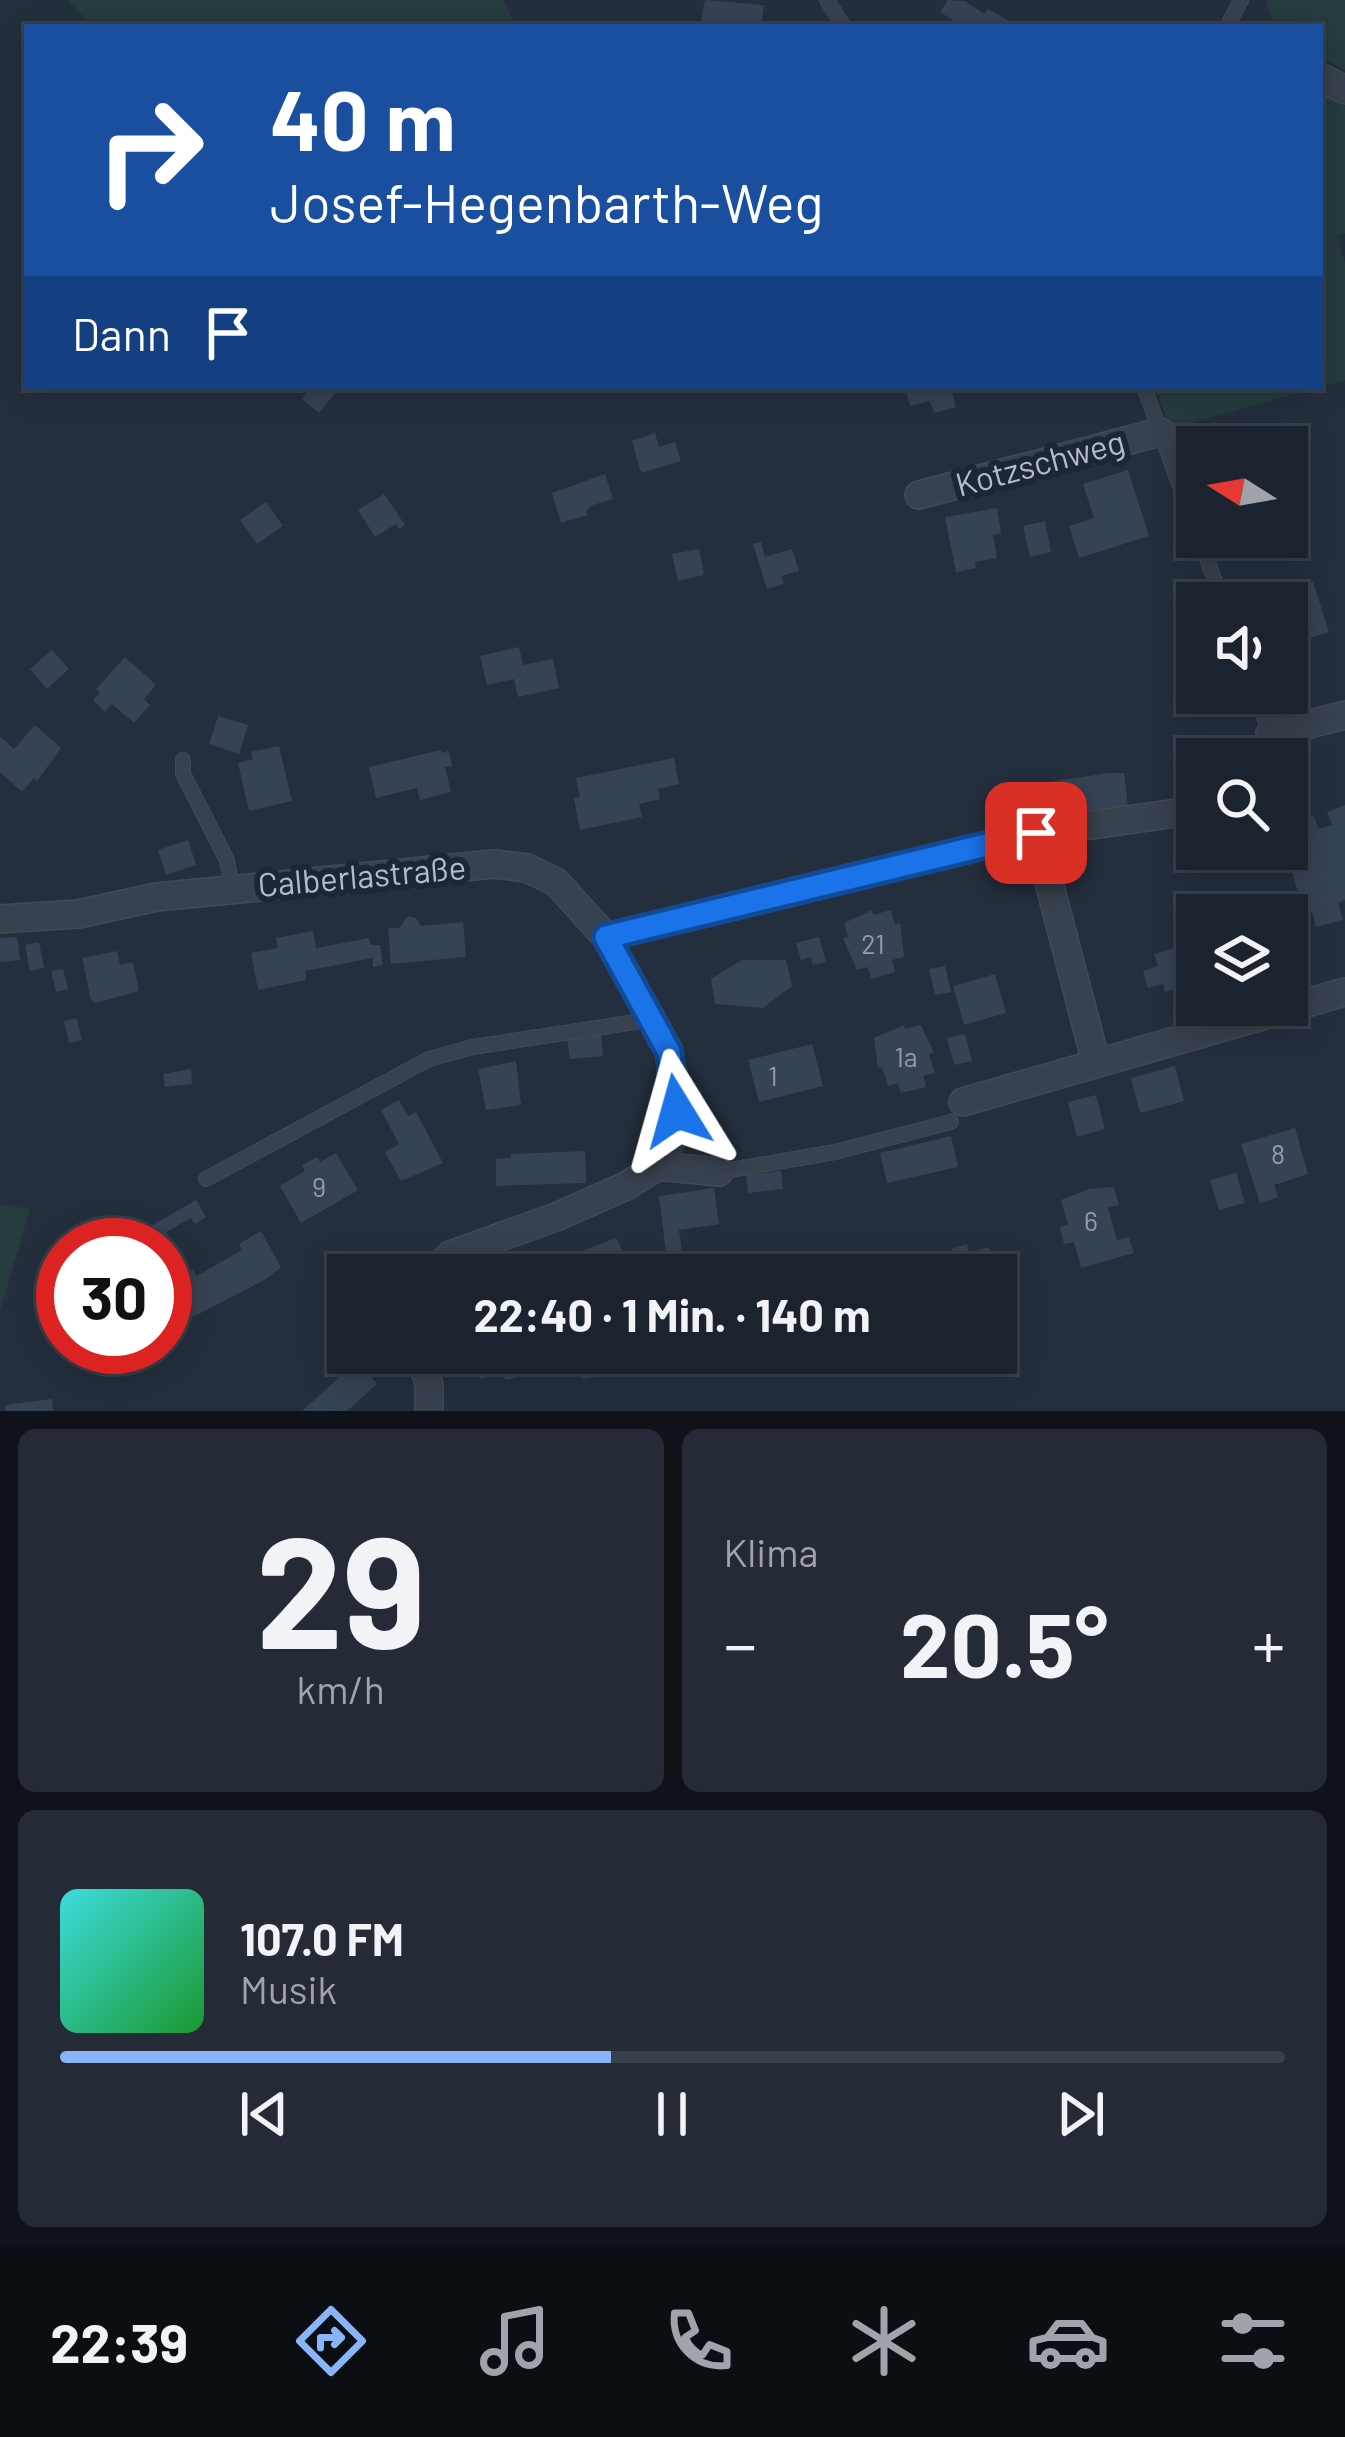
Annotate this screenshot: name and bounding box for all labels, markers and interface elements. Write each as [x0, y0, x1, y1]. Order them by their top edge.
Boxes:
text: 40 m [270, 67, 456, 168]
icon: right [72, 72, 228, 228]
text: Josef-Hegenbarth-Weg [270, 169, 823, 234]
icon: arrive [195, 300, 261, 366]
text: Dann [72, 306, 171, 360]
street label: Kotzschweg [951, 420, 1129, 504]
north arrow [1176, 426, 1308, 558]
map controls [1176, 426, 1308, 1026]
button: sound [1176, 582, 1308, 714]
button: search [1176, 738, 1308, 870]
pin [985, 782, 1087, 884]
icon: arrive [1003, 800, 1069, 866]
street label: Calberlastraße [256, 846, 468, 904]
button: layers [1176, 894, 1308, 1026]
house number: 21 [861, 927, 885, 959]
house number: 1a [894, 1040, 918, 1072]
position arrow [614, 1048, 740, 1174]
house number: 1 [768, 1059, 778, 1091]
house number: 8 [1271, 1137, 1285, 1169]
house number: 9 [312, 1170, 326, 1202]
house number: 6 [1084, 1204, 1098, 1236]
speed limit sign: 30 [36, 1218, 192, 1374]
text: 22:40 · 1 Min. · 140 m [473, 1287, 871, 1341]
text: 29 [256, 1493, 426, 1680]
text: Klima [724, 1528, 818, 1575]
text: 20.5° [900, 1588, 1108, 1696]
text: − [724, 1603, 757, 1682]
text: + [1252, 1603, 1285, 1682]
text: km/h [297, 1665, 385, 1712]
text: 107.0 FM [240, 1911, 404, 1965]
text: Musik [240, 1965, 337, 2012]
icon: previous [231, 2081, 297, 2147]
icon: pause [639, 2081, 705, 2147]
icon: next [1048, 2081, 1114, 2147]
icon: directions [289, 2299, 373, 2383]
icon: music [473, 2299, 557, 2383]
icon: phone [657, 2299, 741, 2383]
icon: climate [842, 2299, 926, 2383]
icon: car [1026, 2299, 1110, 2383]
icon: filters [1211, 2299, 1295, 2383]
text: 22:39 [50, 2309, 188, 2374]

